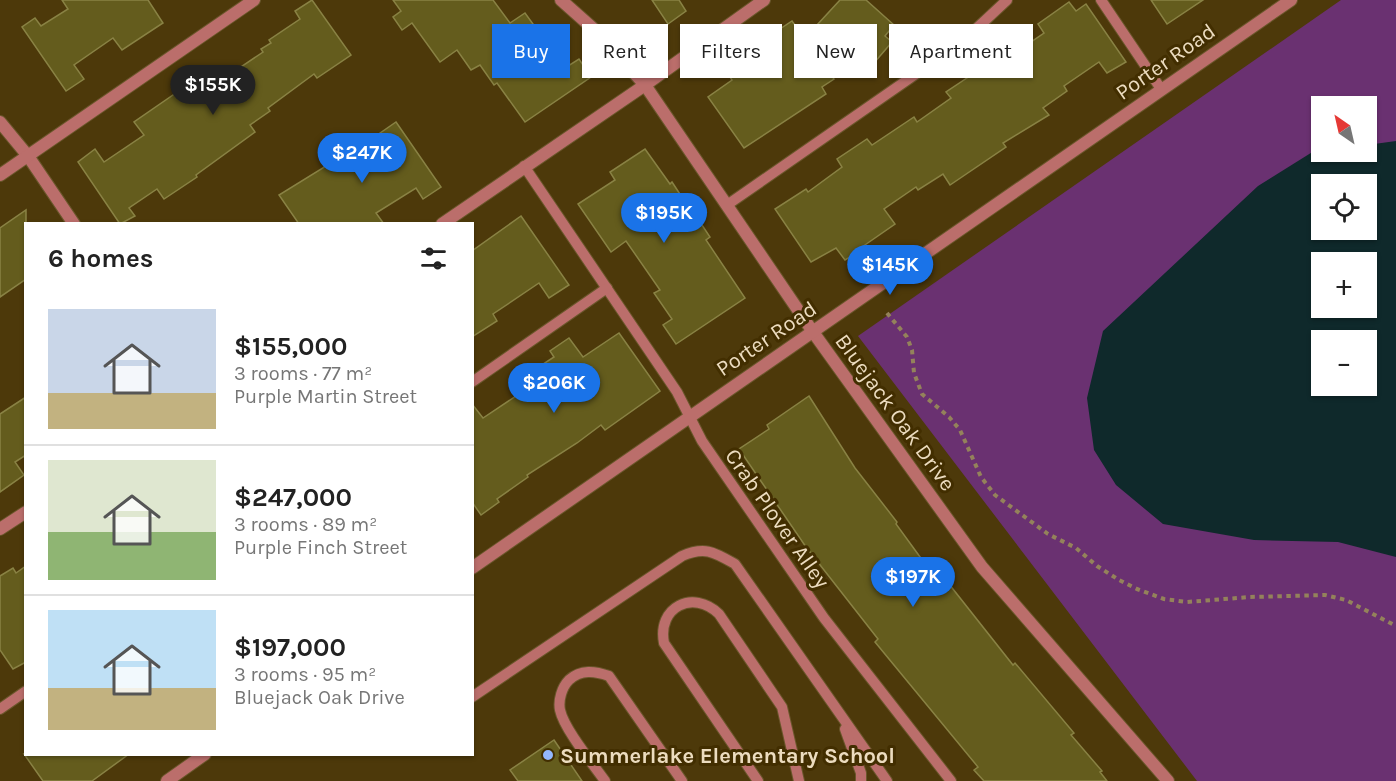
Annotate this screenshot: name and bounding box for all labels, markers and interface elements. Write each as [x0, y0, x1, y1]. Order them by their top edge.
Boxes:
street label: Porter Road [1111, 18, 1220, 106]
chip: Buy [492, 24, 570, 78]
chip: Rent [582, 24, 668, 78]
chip: Filters [680, 24, 782, 78]
chip: New [794, 24, 877, 78]
chip: Apartment [889, 24, 1033, 78]
pin: $155K [171, 65, 255, 116]
text: $155K [184, 73, 242, 96]
north arrow [1311, 96, 1377, 162]
map controls [1311, 96, 1377, 396]
pin: $247K [320, 133, 404, 184]
text: $247K [332, 141, 392, 164]
button: locate [1311, 174, 1377, 240]
pin: $195K [622, 193, 706, 244]
text: $195K [635, 201, 693, 224]
icon: filters [417, 242, 450, 275]
text: 6 homes [48, 243, 153, 274]
pin: $145K [848, 245, 932, 296]
button: + [1311, 252, 1377, 318]
text: $145K [861, 253, 919, 276]
street label: Porter Road [711, 296, 822, 382]
street label: Bluejack Oak Drive [829, 329, 961, 496]
button: − [1311, 330, 1377, 396]
text: $155,000 [234, 331, 347, 362]
icon: home [96, 333, 168, 405]
text: 3 rooms · 77 m² [234, 362, 372, 385]
pin: $206K [512, 363, 596, 414]
text: $206K [522, 371, 586, 394]
text: Purple Martin Street [234, 385, 417, 408]
street label: Crab Plover Alley [719, 444, 835, 593]
text: $247,000 [234, 482, 352, 513]
icon: home [96, 484, 168, 556]
text: 3 rooms · 89 m² [234, 513, 377, 536]
text: Purple Finch Street [234, 536, 407, 559]
pin: $197K [871, 557, 955, 608]
text: $197K [885, 565, 941, 588]
text: $197,000 [234, 632, 346, 663]
icon: home [96, 634, 168, 706]
text: 3 rooms · 95 m² [234, 663, 376, 686]
text: Bluejack Oak Drive [234, 686, 405, 709]
place label: Summerlake Elementary School [560, 743, 895, 769]
marker: Summerlake Elementary School [541, 748, 555, 762]

